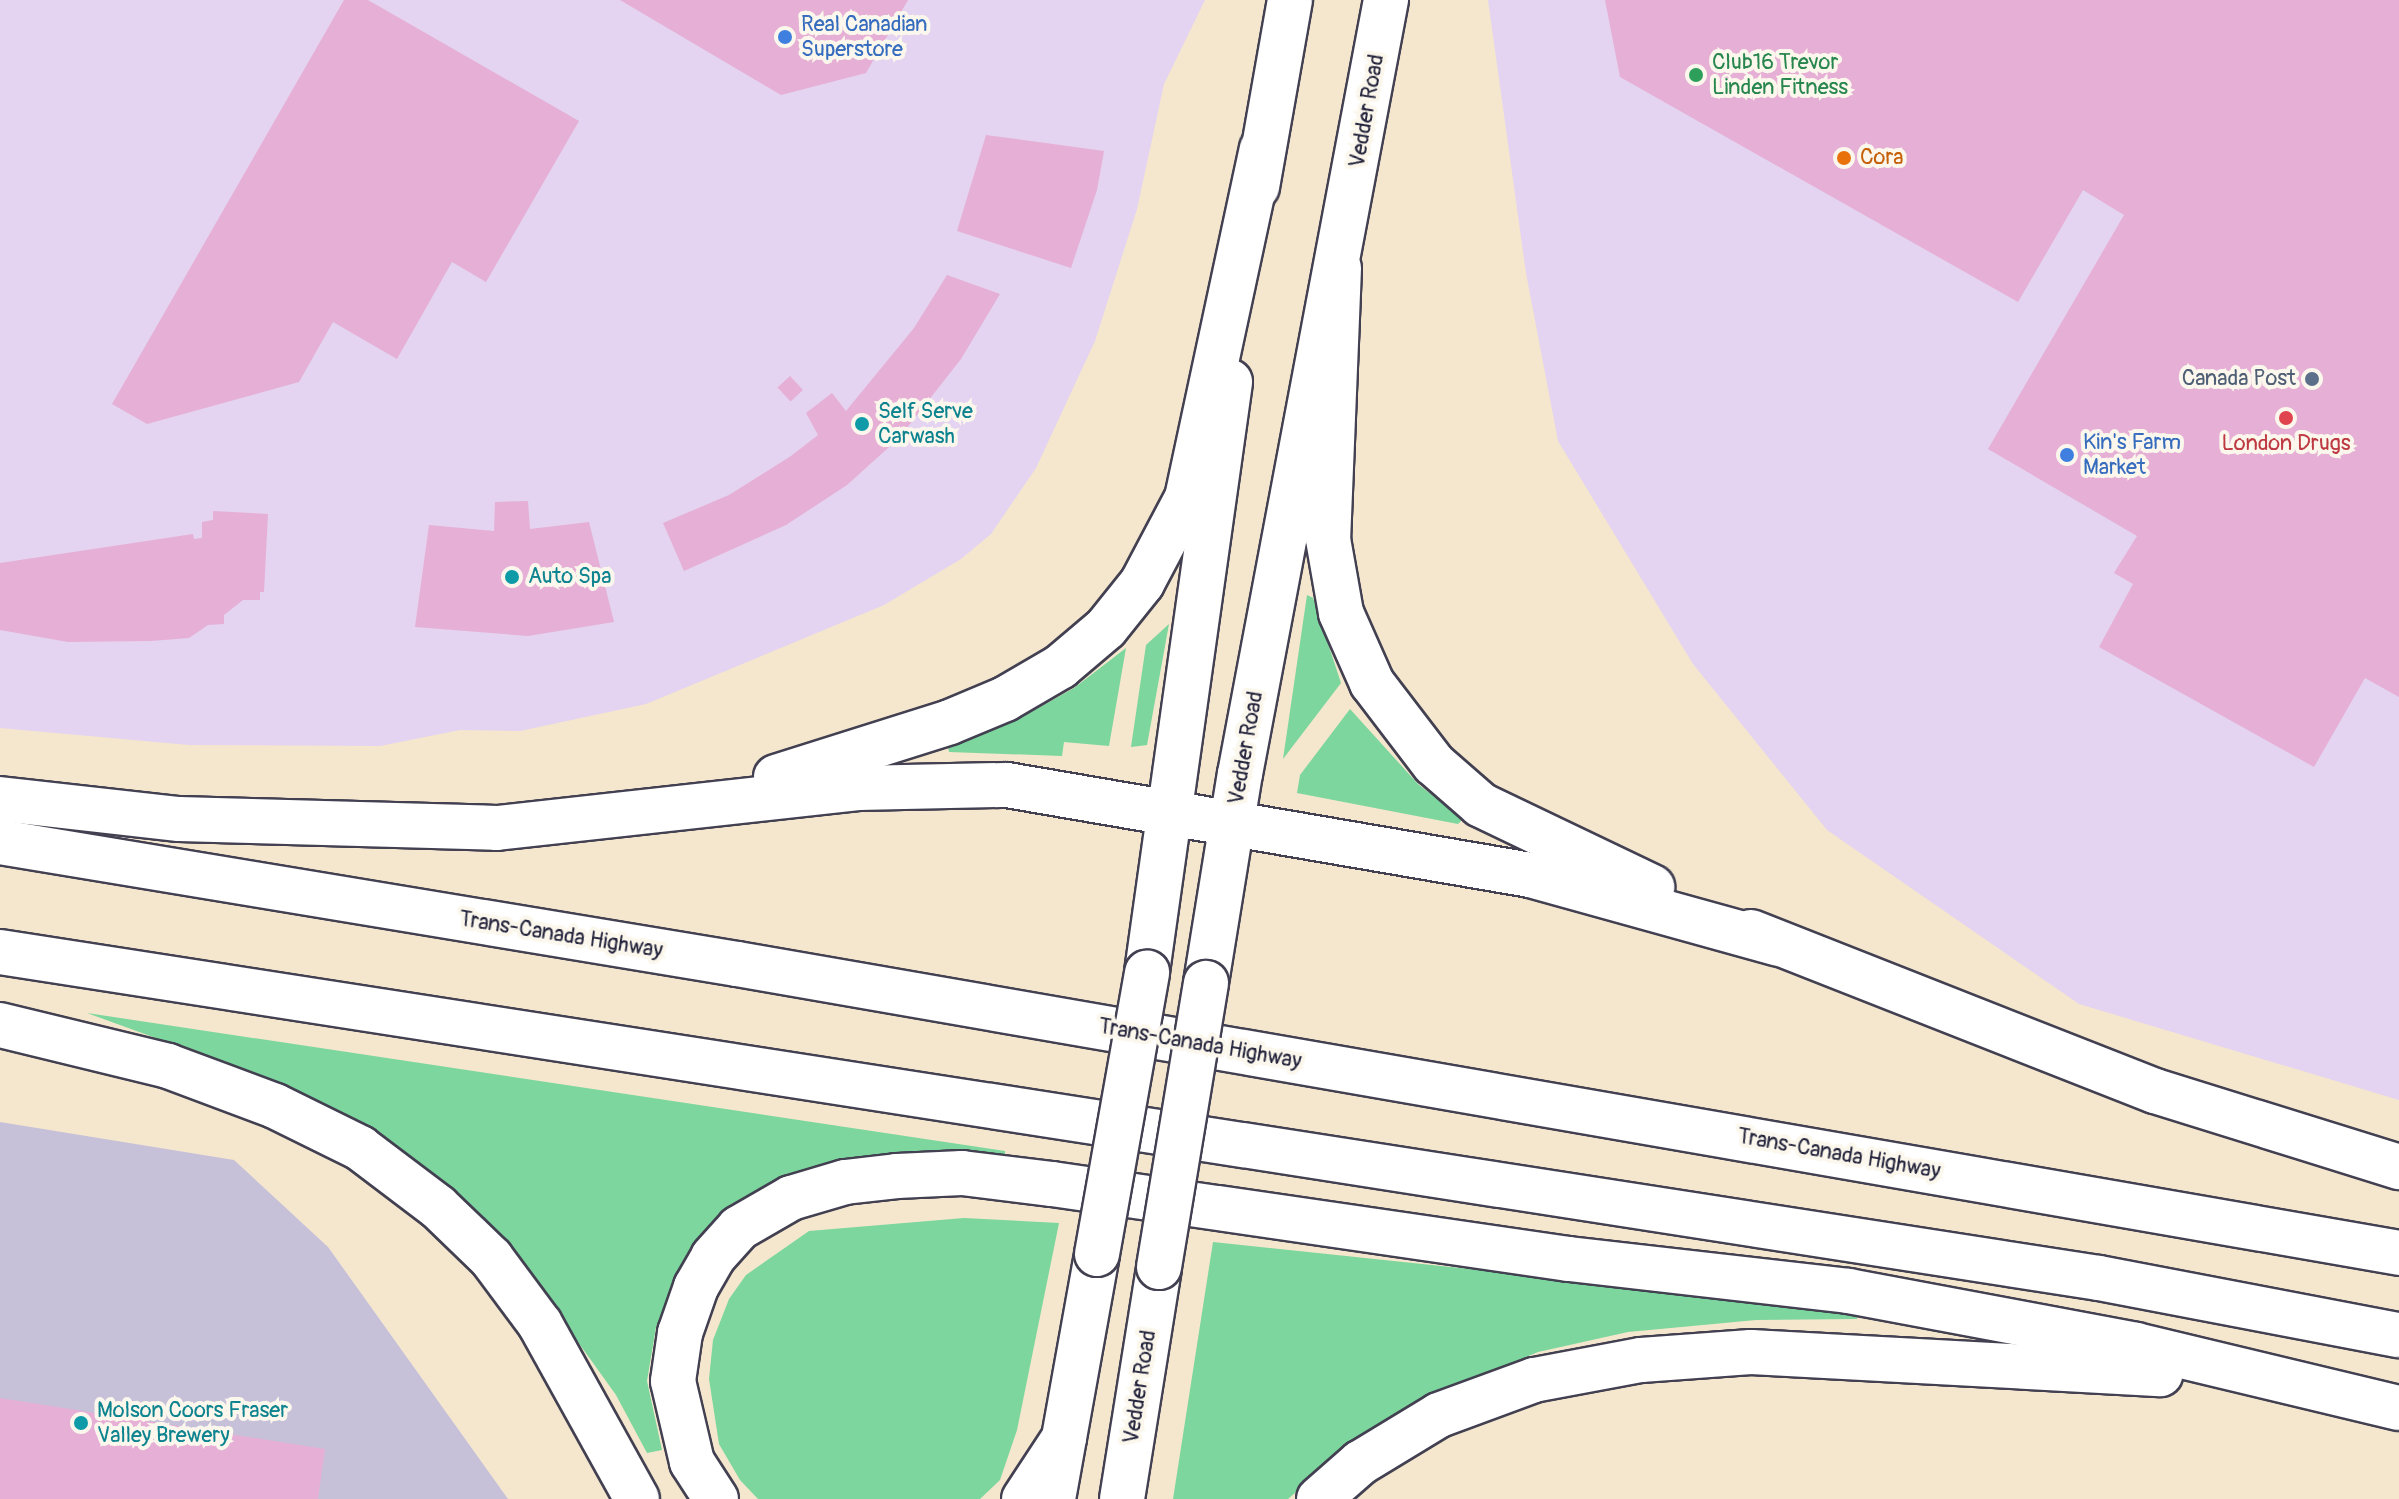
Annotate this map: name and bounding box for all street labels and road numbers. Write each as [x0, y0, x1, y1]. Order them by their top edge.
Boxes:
street label: Vedder Road [1344, 52, 1390, 170]
street label: Vedder Road [1223, 689, 1269, 807]
street label: Trans-Canada Highway [457, 906, 665, 964]
street label: Trans-Canada Highway [1096, 1013, 1304, 1075]
street label: Trans-Canada Highway [1735, 1123, 1943, 1185]
street label: Vedder Road [1118, 1328, 1162, 1446]

